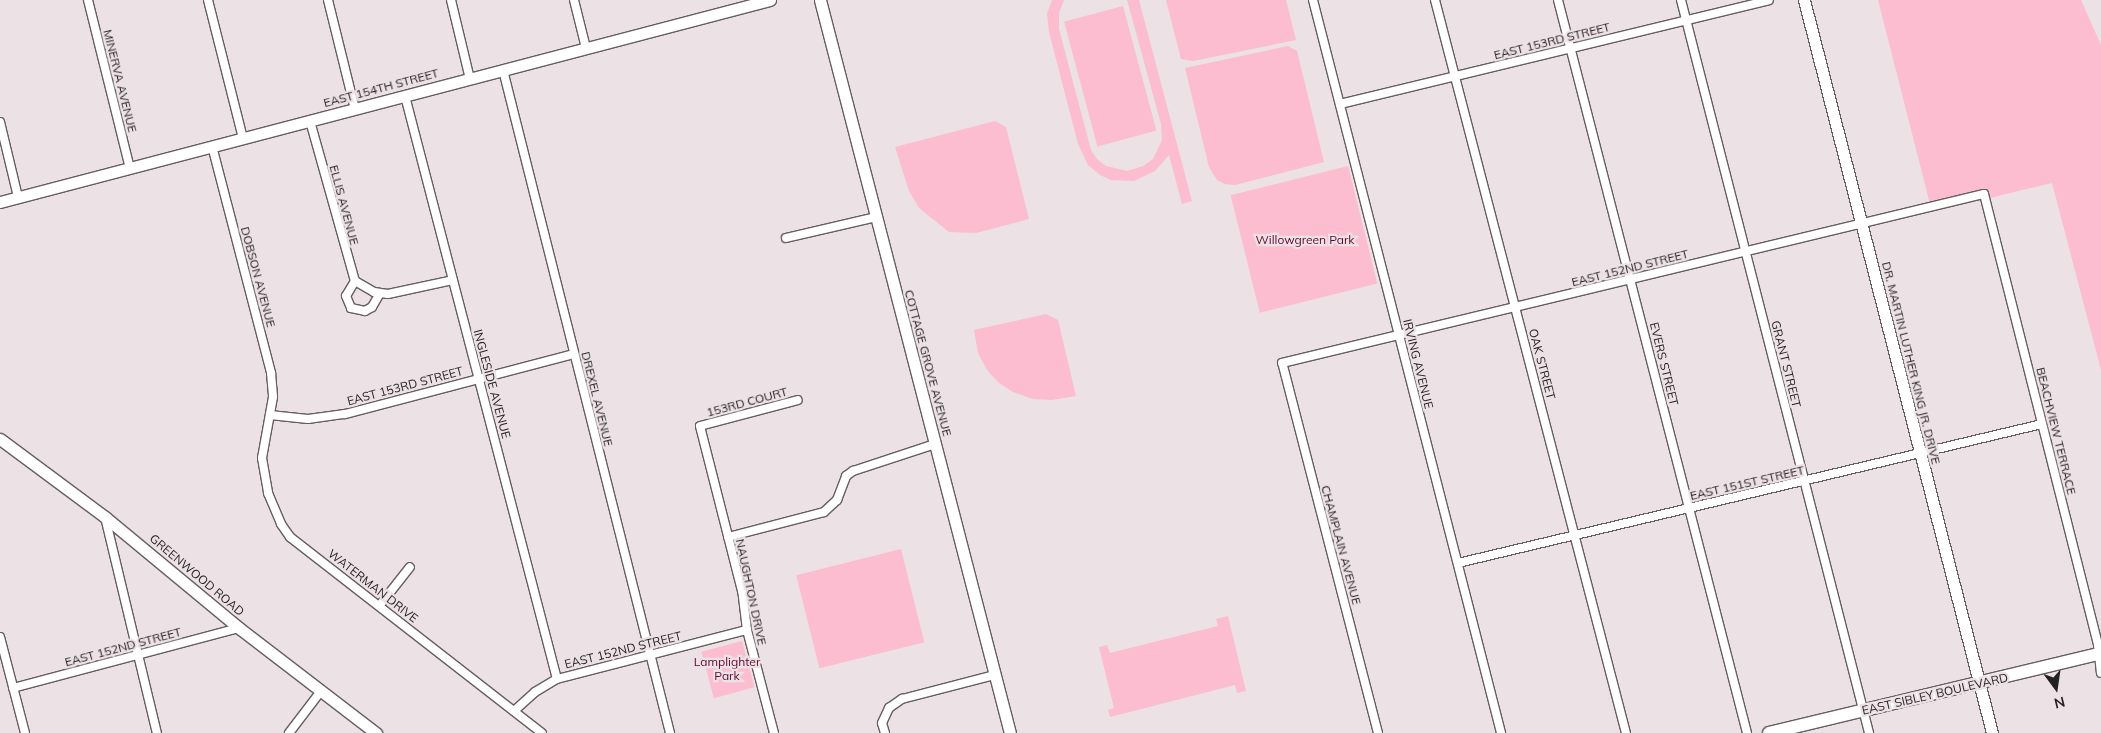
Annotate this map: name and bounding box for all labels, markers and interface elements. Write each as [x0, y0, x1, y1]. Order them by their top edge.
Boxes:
street label: EAST 153RD STREET [1492, 20, 1612, 62]
street label: MINERVA AVENUE [100, 28, 140, 134]
street label: EAST 154TH STREET [322, 66, 440, 110]
street label: ELLIS AVENUE [326, 163, 362, 247]
street label: DOBSON AVENUE [238, 225, 278, 329]
park label: Willowgreen Park [1255, 233, 1355, 247]
street label: EAST 152ND STREET [1570, 246, 1690, 290]
street label: DR. MARTIN LUTHER KING JR. DRIVE [1879, 260, 1943, 466]
street label: COTTAGE GROVE AVENUE [901, 288, 955, 438]
street label: IRVING AVENUE [1400, 318, 1436, 410]
street label: GRANT STREET [1768, 319, 1804, 409]
street label: EVERS STREET [1647, 321, 1681, 407]
street label: OAK STREET [1526, 327, 1558, 401]
street label: INGLESIDE AVENUE [470, 328, 514, 440]
street label: DREXEL AVENUE [578, 350, 616, 448]
street label: EAST 153RD STREET [345, 364, 465, 408]
street label: BEACHVIEW TERRACE [2033, 366, 2079, 496]
street label: 153RD COURT [705, 384, 789, 420]
street label: EAST 151ST STREET [1689, 463, 1805, 503]
street label: CHAMPLAIN AVENUE [1318, 484, 1364, 606]
street label: GREENWOOD ROAD [147, 531, 247, 619]
street label: NAUGHTON DRIVE [733, 538, 769, 646]
street label: WATERMAN DRIVE [325, 546, 421, 626]
street label: EAST 152ND STREET [63, 625, 183, 669]
street label: EAST 152ND STREET [563, 628, 683, 672]
park label: Lamplighter Park [694, 655, 760, 683]
north arrow [2031, 663, 2081, 713]
street label: EAST SIBLEY BOULEVARD [1861, 670, 2009, 718]
text: N [2052, 693, 2067, 713]

